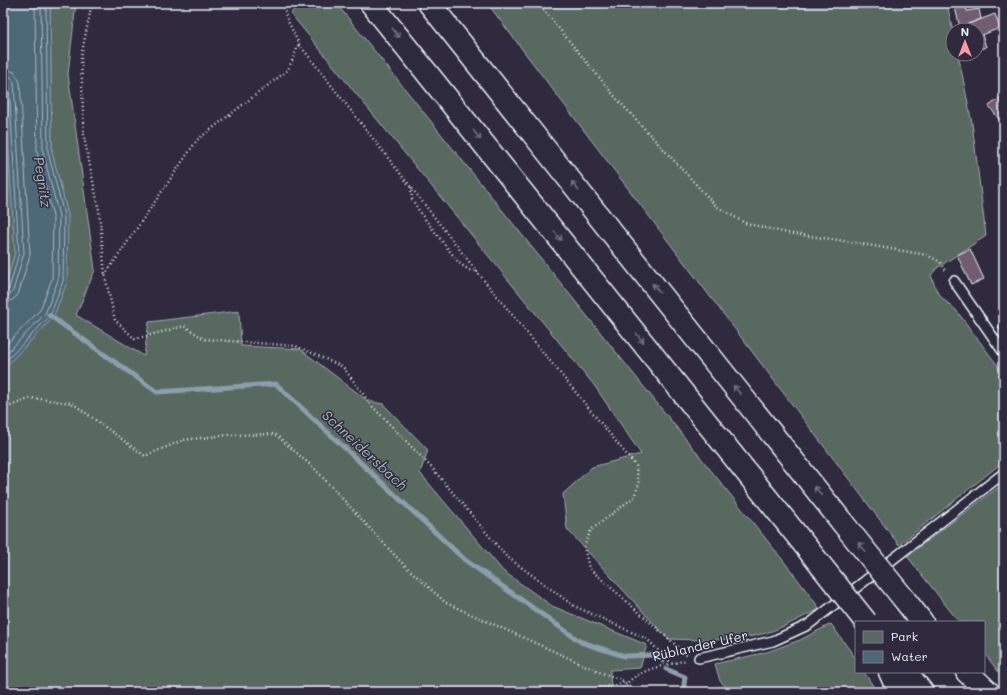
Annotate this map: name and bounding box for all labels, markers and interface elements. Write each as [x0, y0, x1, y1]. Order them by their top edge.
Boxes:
north arrow [945, 22, 985, 62]
text: N [961, 24, 969, 39]
one-way arrow [391, 28, 400, 39]
one-way arrow [473, 129, 481, 140]
water label: Pegnitz [30, 155, 56, 209]
one-way arrow [571, 181, 579, 192]
one-way arrow [554, 231, 563, 242]
one-way arrow [652, 282, 660, 293]
one-way arrow [635, 333, 644, 343]
one-way arrow [732, 384, 741, 395]
water label: Schneidersbach [318, 406, 412, 494]
one-way arrow [813, 486, 822, 497]
one-way arrow [858, 541, 866, 552]
legend [855, 621, 985, 673]
street label: Rüblander Ufer [651, 626, 749, 664]
text: Park [891, 628, 918, 644]
text: Water [891, 648, 928, 664]

